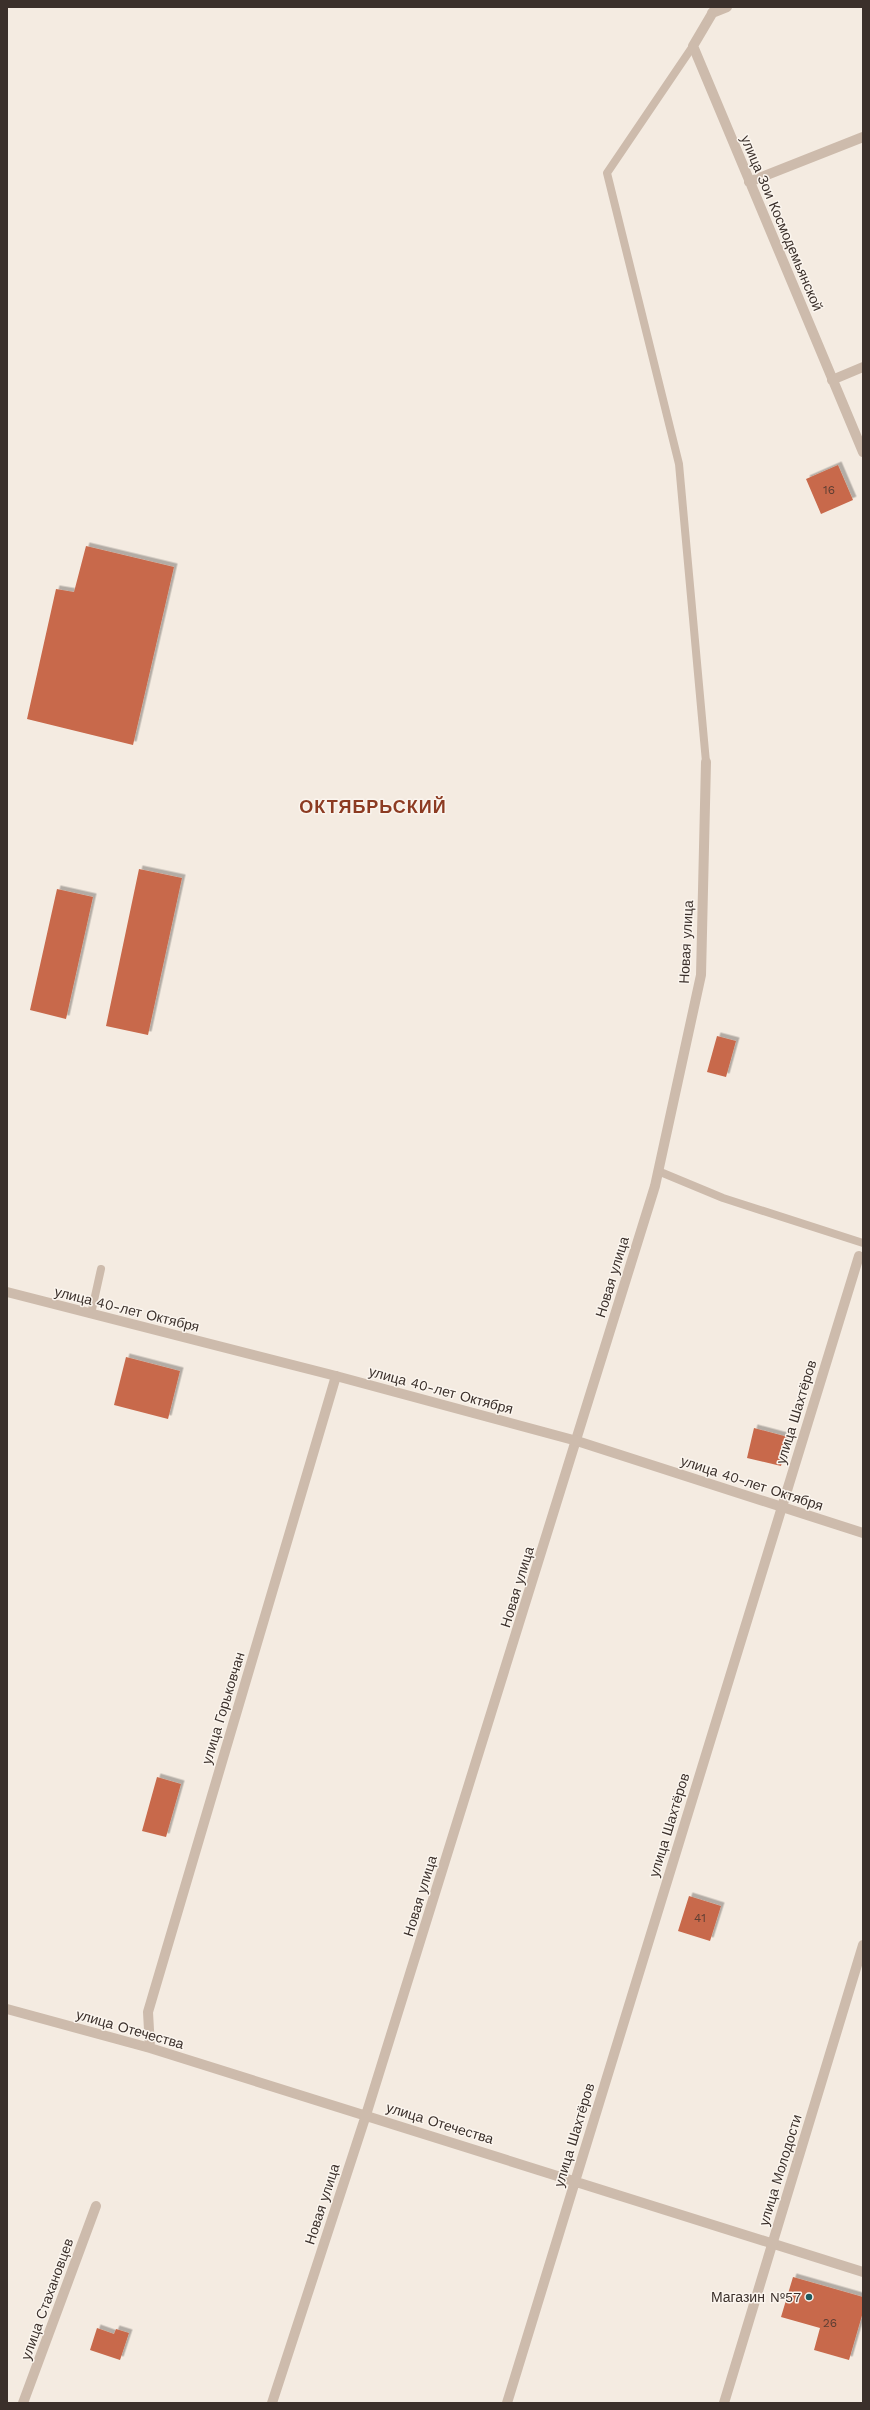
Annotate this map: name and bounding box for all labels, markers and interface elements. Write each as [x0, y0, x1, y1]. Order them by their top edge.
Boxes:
street label: улица Зои Космодемьянской [738, 133, 826, 313]
house number: 16 [823, 483, 835, 497]
district label: ОКТЯБРЬСКИЙ [299, 796, 447, 817]
street label: Новая улица [676, 900, 696, 984]
street label: Новая улица [592, 1234, 632, 1319]
street label: улица 40-лет Октября [53, 1283, 201, 1335]
street label: улица Шахтёров [773, 1358, 819, 1466]
street label: улица 40-лет Октября [367, 1363, 515, 1417]
street label: улица 40-лет Октября [679, 1452, 825, 1514]
street label: Новая улица [497, 1544, 537, 1629]
street label: улица Горьковчан [198, 1650, 248, 1766]
street label: улица Шахтёров [646, 1771, 692, 1879]
street label: Новая улица [400, 1853, 440, 1938]
house number: 41 [694, 1911, 706, 1925]
street label: улица Отечества [74, 2006, 186, 2052]
street label: улица Шахтёров [551, 2081, 597, 2189]
street label: улица Отечества [384, 2099, 496, 2147]
street label: улица Молодости [755, 2112, 805, 2228]
street label: Новая улица [301, 2161, 343, 2246]
street label: улица Стахановцев [18, 2236, 76, 2362]
place label: Магазин №57 [711, 2289, 801, 2305]
marker: Магазин №57 [804, 2292, 814, 2302]
house number: 26 [823, 2316, 837, 2330]

